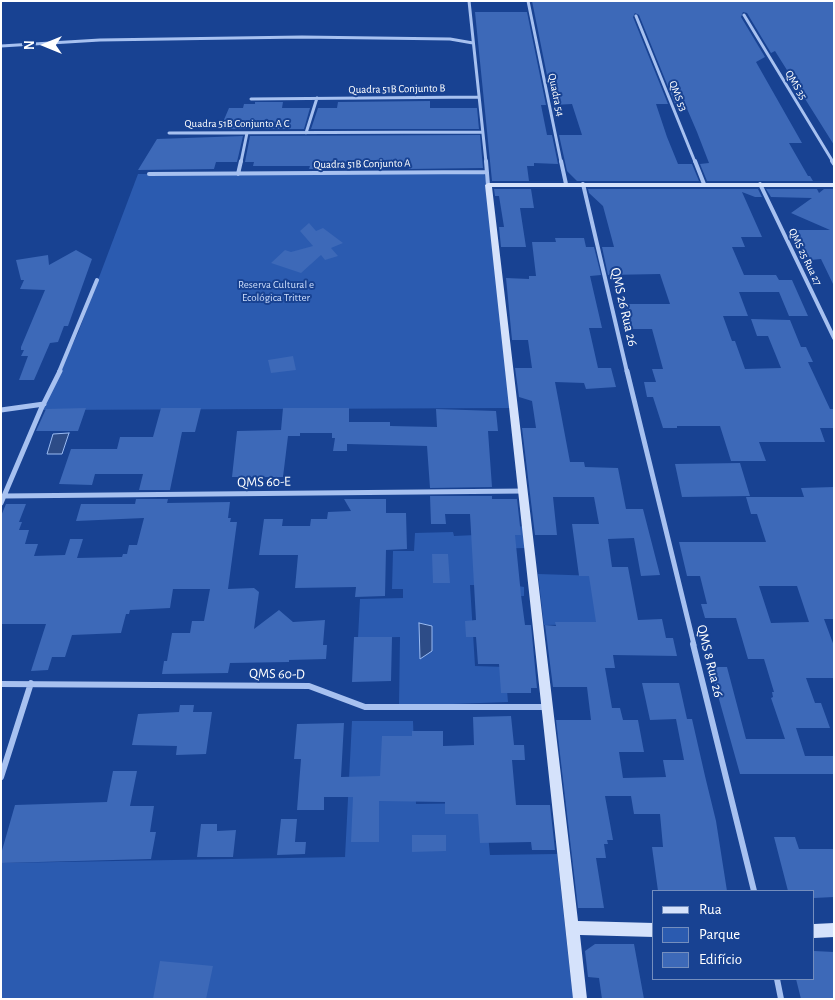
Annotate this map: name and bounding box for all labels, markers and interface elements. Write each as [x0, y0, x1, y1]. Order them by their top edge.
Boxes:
north arrow [20, 20, 70, 70]
text: N [23, 40, 37, 50]
street label: QMS 35 [782, 68, 810, 102]
street label: Quadra 54 [545, 72, 567, 118]
street label: QMS 53 [666, 79, 690, 113]
street label: Quadra 51B Conjunto B [348, 82, 446, 96]
street label: Quadra 51B Conjunto A C [185, 117, 289, 131]
street label: Quadra 51B Conjunto A [313, 157, 411, 171]
street label: QMS 25 Rua 27 [785, 226, 825, 288]
street label: QMS 26 Rua 26 [607, 266, 641, 348]
park label: Reserva Cultural e Ecológica Tritter [238, 278, 314, 304]
street label: QMS 60-E [237, 473, 291, 491]
street label: QMS 8 Rua 26 [693, 623, 727, 699]
street label: QMS 60-D [249, 665, 305, 683]
legend [652, 890, 815, 980]
text: Rua [699, 902, 722, 917]
text: Parque [699, 927, 740, 942]
text: Edifício [699, 952, 742, 967]

